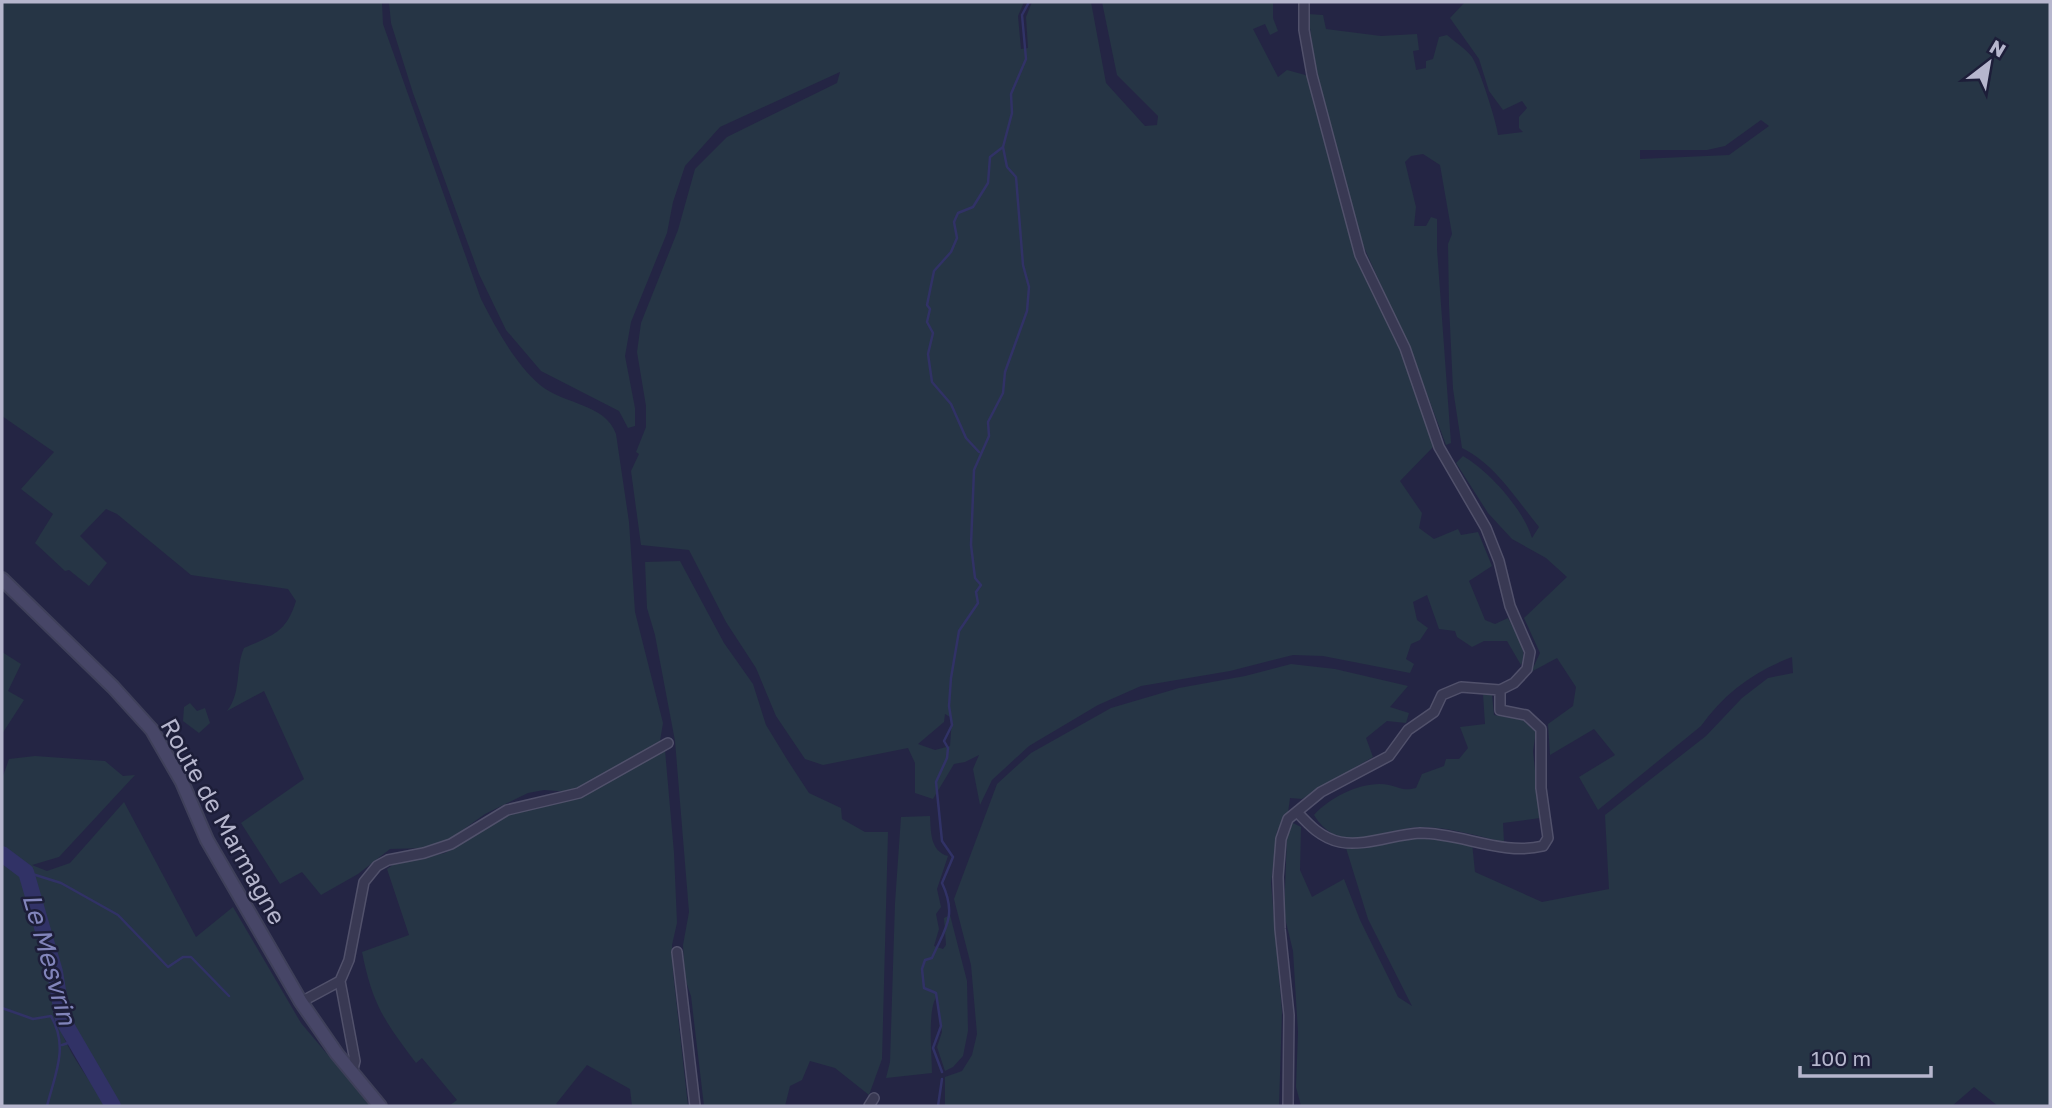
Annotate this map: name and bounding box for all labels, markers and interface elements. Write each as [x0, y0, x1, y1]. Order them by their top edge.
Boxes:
north arrow [1954, 28, 2024, 98]
text: N [1986, 34, 2010, 62]
street label: Route de Marmagne [155, 713, 293, 929]
water label: Le Mesvrin [16, 890, 84, 1029]
scale bar [1800, 1034, 1931, 1078]
text: 100 m [1811, 1045, 1871, 1071]

